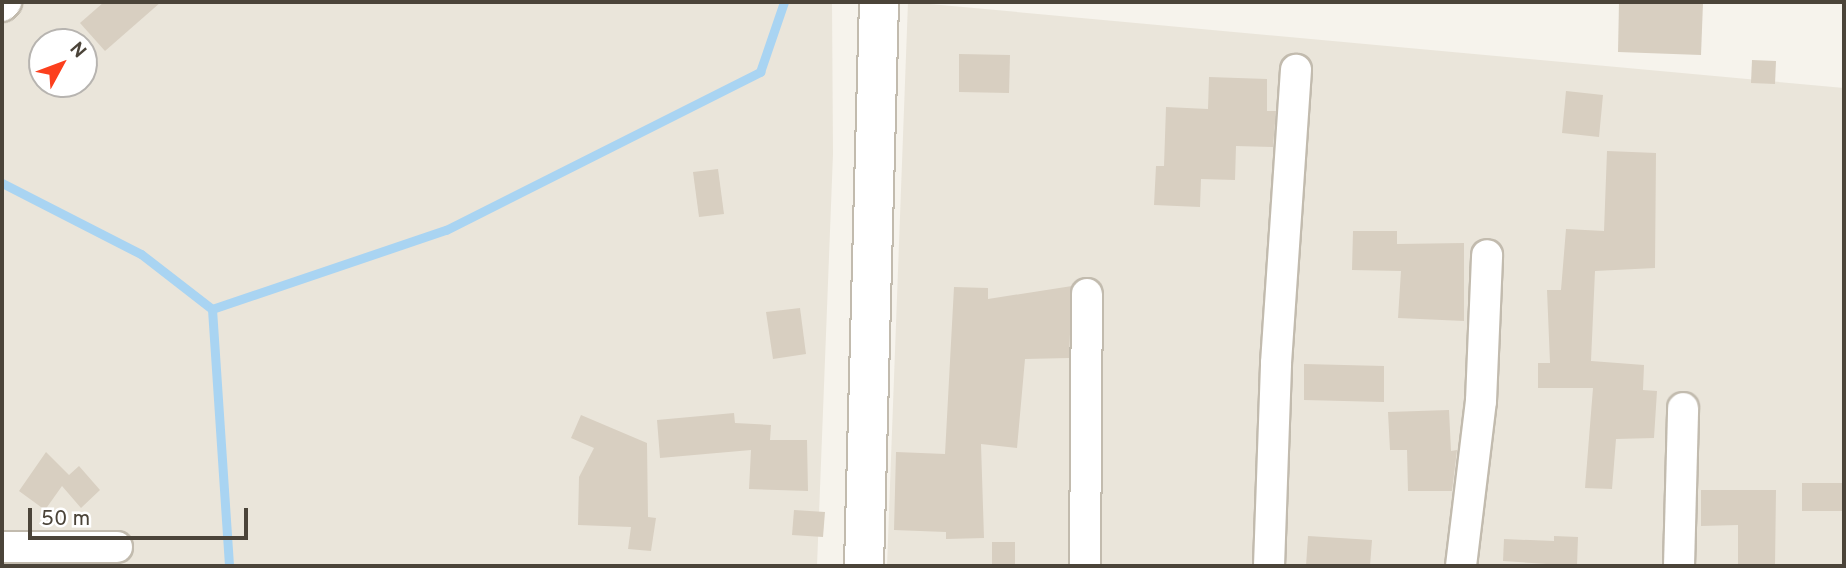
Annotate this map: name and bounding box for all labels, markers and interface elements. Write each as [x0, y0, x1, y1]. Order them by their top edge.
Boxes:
north arrow [28, 28, 98, 98]
text: N [64, 38, 91, 64]
scale bar [32, 494, 252, 538]
text: 50 m [41, 506, 90, 533]

